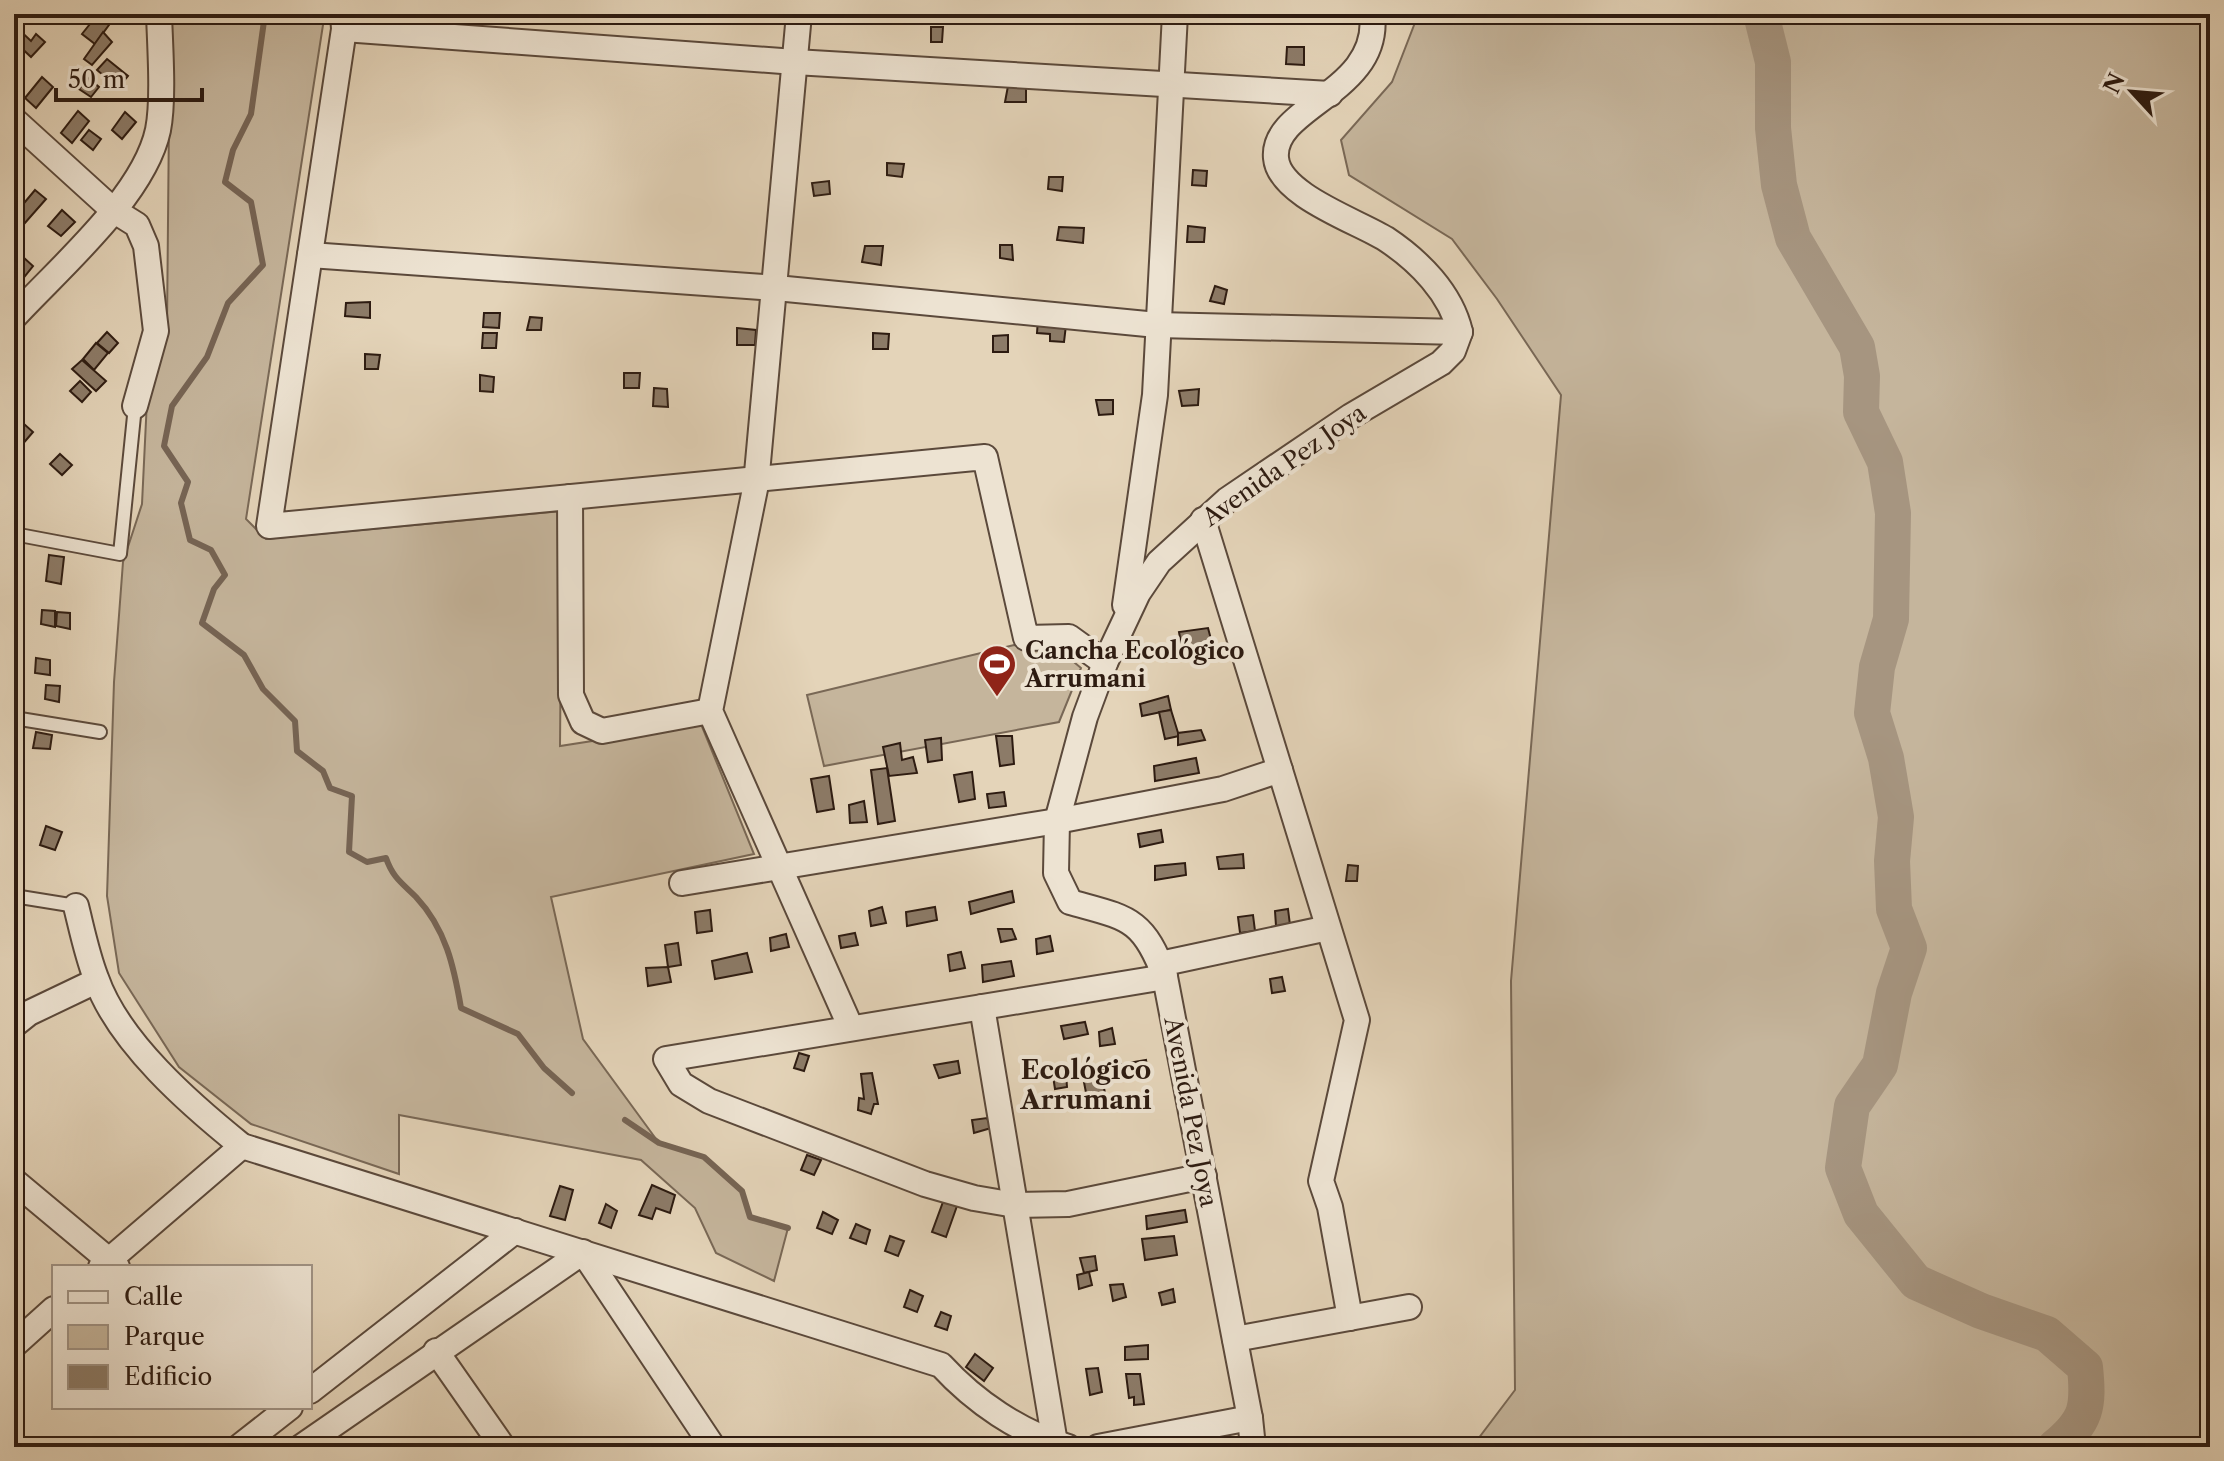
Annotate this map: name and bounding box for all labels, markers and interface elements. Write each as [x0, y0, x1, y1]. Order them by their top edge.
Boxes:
scale bar [56, 52, 202, 102]
north arrow [2092, 52, 2172, 132]
text: 50 m [68, 65, 125, 94]
text: N [2098, 69, 2131, 98]
street label: Avenida Pez Joya [1196, 398, 1372, 533]
place label: Cancha Ecológico Arrumani [1024, 636, 1244, 693]
sports icon: Cancha Ecológico Arrumani [976, 643, 1018, 698]
street label: Avenida Pez Joya [1158, 1014, 1224, 1210]
district label: Ecológico Arrumani [1020, 1054, 1151, 1116]
legend [52, 1265, 312, 1409]
text: Calle [124, 1282, 183, 1311]
text: Parque [124, 1322, 205, 1351]
text: Edificio [124, 1362, 212, 1391]

